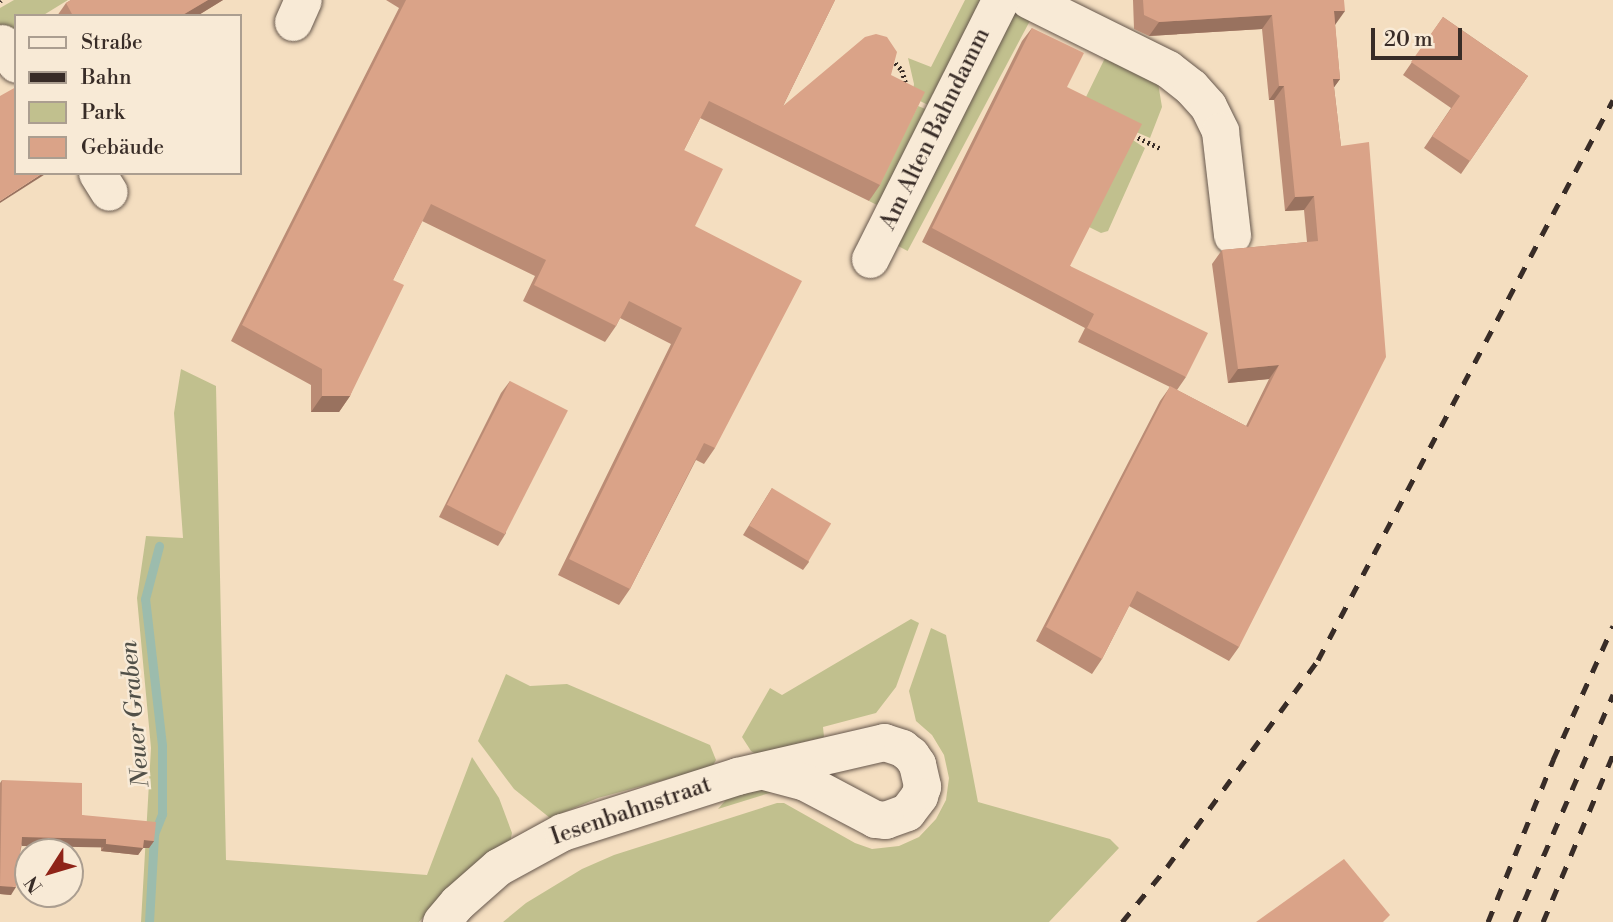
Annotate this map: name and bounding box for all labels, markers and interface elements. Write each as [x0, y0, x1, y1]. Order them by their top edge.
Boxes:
legend [14, 14, 242, 175]
scale bar [1375, 14, 1466, 58]
street label: Am Alten Bahndamm [874, 23, 996, 235]
text: 20 m [1384, 27, 1433, 53]
text: Straße [81, 30, 143, 56]
text: Bahn [81, 65, 131, 91]
text: Park [81, 100, 125, 126]
text: Gebäude [81, 135, 164, 161]
water label: Neuer Graben [115, 640, 157, 788]
street label: Iesenbahnstraat [547, 771, 715, 851]
north arrow [14, 838, 84, 908]
text: N [20, 871, 48, 898]

